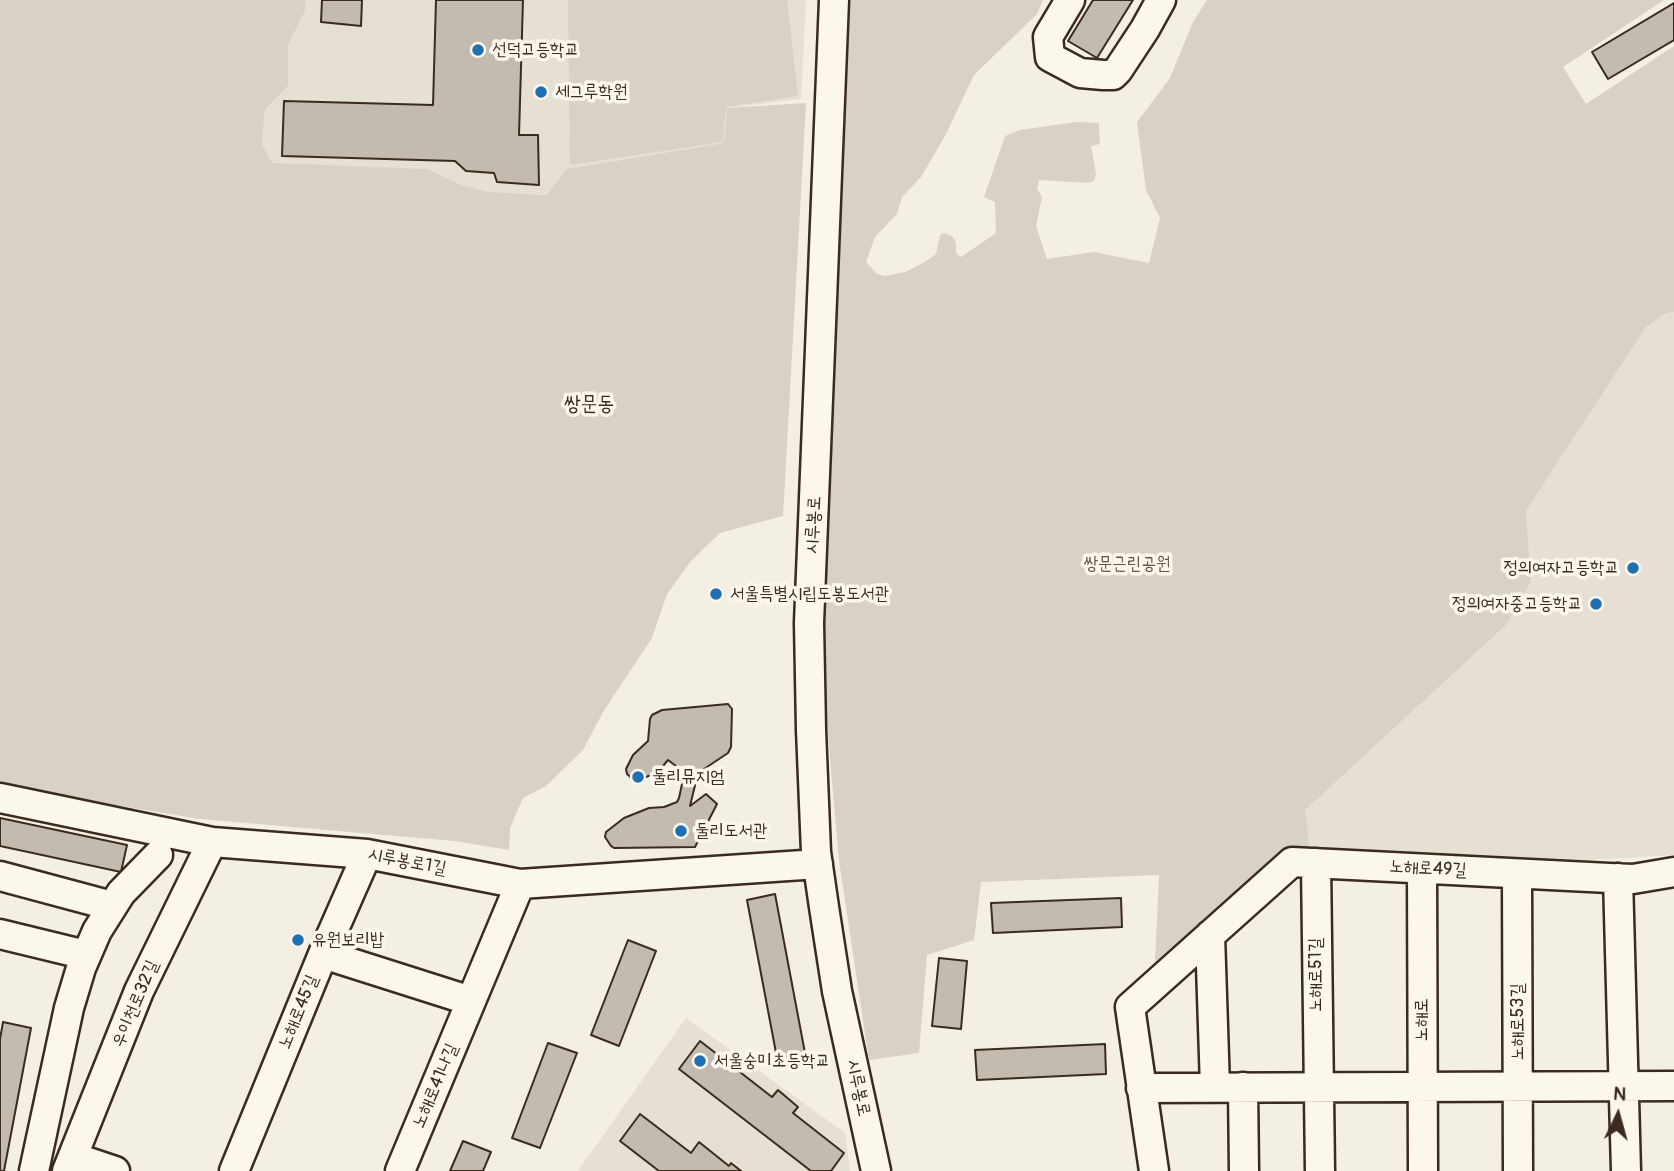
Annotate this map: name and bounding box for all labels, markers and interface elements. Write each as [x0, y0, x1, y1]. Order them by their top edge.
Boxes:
place label: 선덕고등학교 [492, 39, 579, 61]
marker: 선덕고등학교 [470, 42, 486, 58]
place label: 세그루학원 [555, 81, 627, 103]
marker: 세그루학원 [533, 84, 549, 100]
district label: 쌍문동 [564, 392, 614, 418]
street label: 시루봉로 [802, 496, 826, 554]
park label: 쌍문근린공원 [1084, 553, 1170, 575]
place label: 정의여자고등학교 [1503, 557, 1619, 579]
marker: 정의여자고등학교 [1625, 560, 1641, 576]
place label: 서울특별시립도봉도서관 [730, 583, 889, 605]
marker: 서울특별시립도봉도서관 [708, 586, 724, 602]
place label: 정의여자중고등학교 [1452, 593, 1582, 615]
marker: 정의여자중고등학교 [1588, 596, 1604, 612]
place label: 둘리뮤지엄 [652, 766, 724, 788]
marker: 둘리뮤지엄 [630, 769, 646, 785]
place label: 둘리도서관 [695, 820, 767, 842]
marker: 둘리도서관 [673, 823, 689, 839]
street label: 시루봉로1길 [366, 844, 448, 880]
street label: 노해로49길 [1389, 856, 1467, 882]
place label: 유원보리밥 [312, 929, 384, 951]
marker: 유원보리밥 [290, 932, 306, 948]
street label: 노해로51길 [1305, 938, 1327, 1012]
street label: 우이천로32길 [108, 957, 164, 1051]
street label: 노해로45길 [274, 972, 324, 1052]
street label: 노해로53길 [1507, 983, 1529, 1061]
street label: 노해로 [1411, 998, 1433, 1042]
street label: 노해로41나길 [408, 1040, 464, 1132]
place label: 서울숭미초등학교 [714, 1050, 830, 1072]
marker: 서울숭미초등학교 [692, 1053, 708, 1069]
street label: 시루봉로 [841, 1057, 875, 1119]
north arrow [1583, 1080, 1653, 1150]
text: N [1612, 1082, 1627, 1107]

